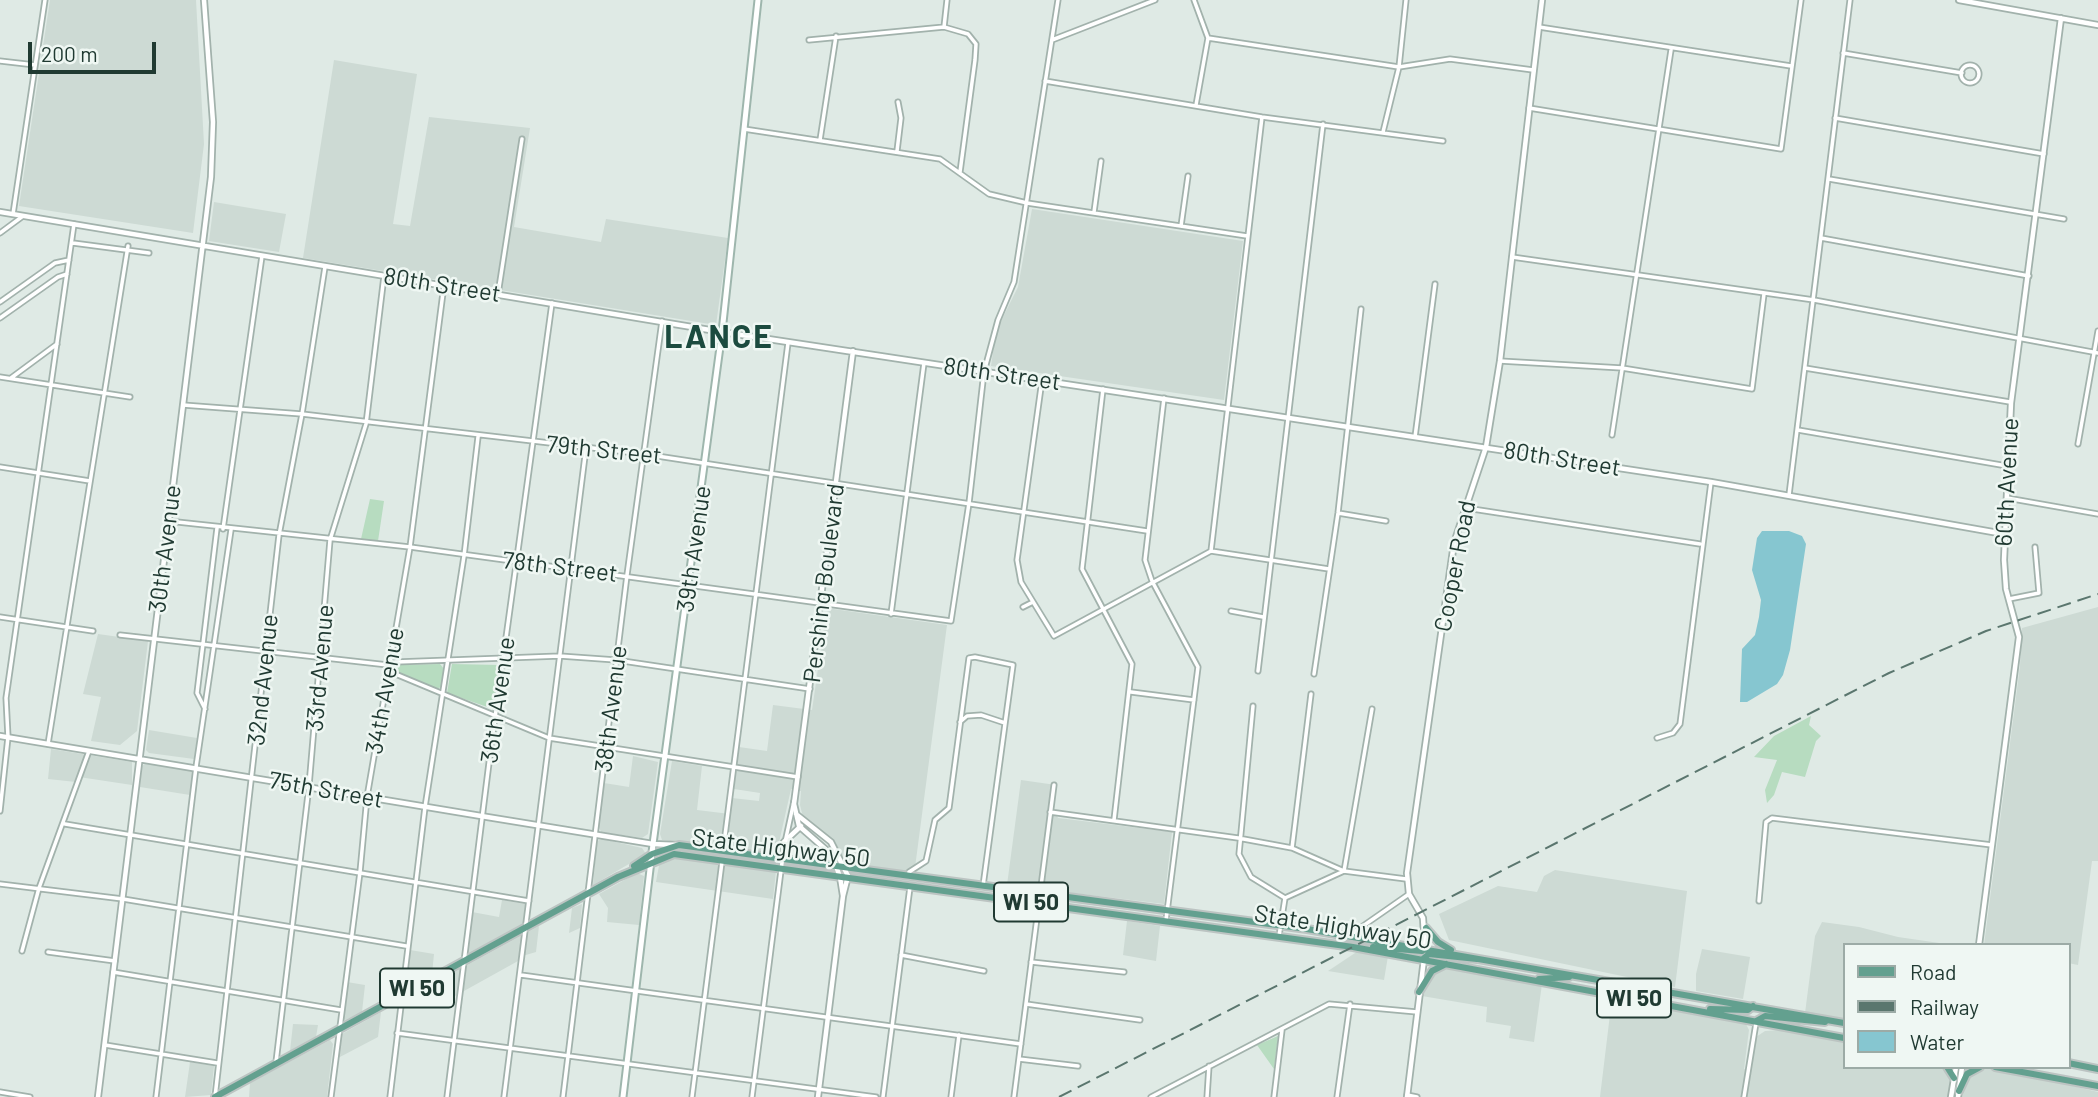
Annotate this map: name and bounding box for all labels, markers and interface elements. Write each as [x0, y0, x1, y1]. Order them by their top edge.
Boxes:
scale bar [32, 28, 159, 72]
text: 200 m [41, 41, 98, 66]
street label: 80th Street [381, 262, 503, 308]
district label: LANCE [665, 318, 773, 356]
street label: 80th Street [942, 352, 1062, 396]
street label: 60th Avenue [1989, 417, 2025, 547]
street label: 79th Street [545, 430, 663, 470]
street label: 80th Street [1501, 436, 1623, 482]
street label: Pershing Boulevard [797, 482, 851, 684]
street label: 30th Avenue [143, 483, 187, 615]
street label: 39th Avenue [671, 484, 717, 614]
street label: Cooper Road [1428, 498, 1482, 634]
street label: 78th Street [501, 546, 619, 588]
street label: 33rd Avenue [300, 603, 340, 733]
street label: 32nd Avenue [242, 613, 284, 747]
street label: 34th Avenue [360, 625, 410, 757]
street label: 36th Avenue [475, 635, 521, 765]
street label: 38th Avenue [589, 644, 633, 774]
street label: 75th Street [267, 766, 385, 814]
street label: State Highway 50 [690, 823, 872, 873]
road number: WI 50 [994, 882, 1068, 922]
street label: State Highway 50 [1252, 899, 1434, 955]
legend [1842, 943, 2070, 1069]
text: Road [1910, 959, 1956, 984]
road number: WI 50 [380, 968, 454, 1007]
road number: WI 50 [1597, 979, 1671, 1018]
text: Railway [1910, 994, 1979, 1019]
text: Water [1910, 1029, 1964, 1054]

